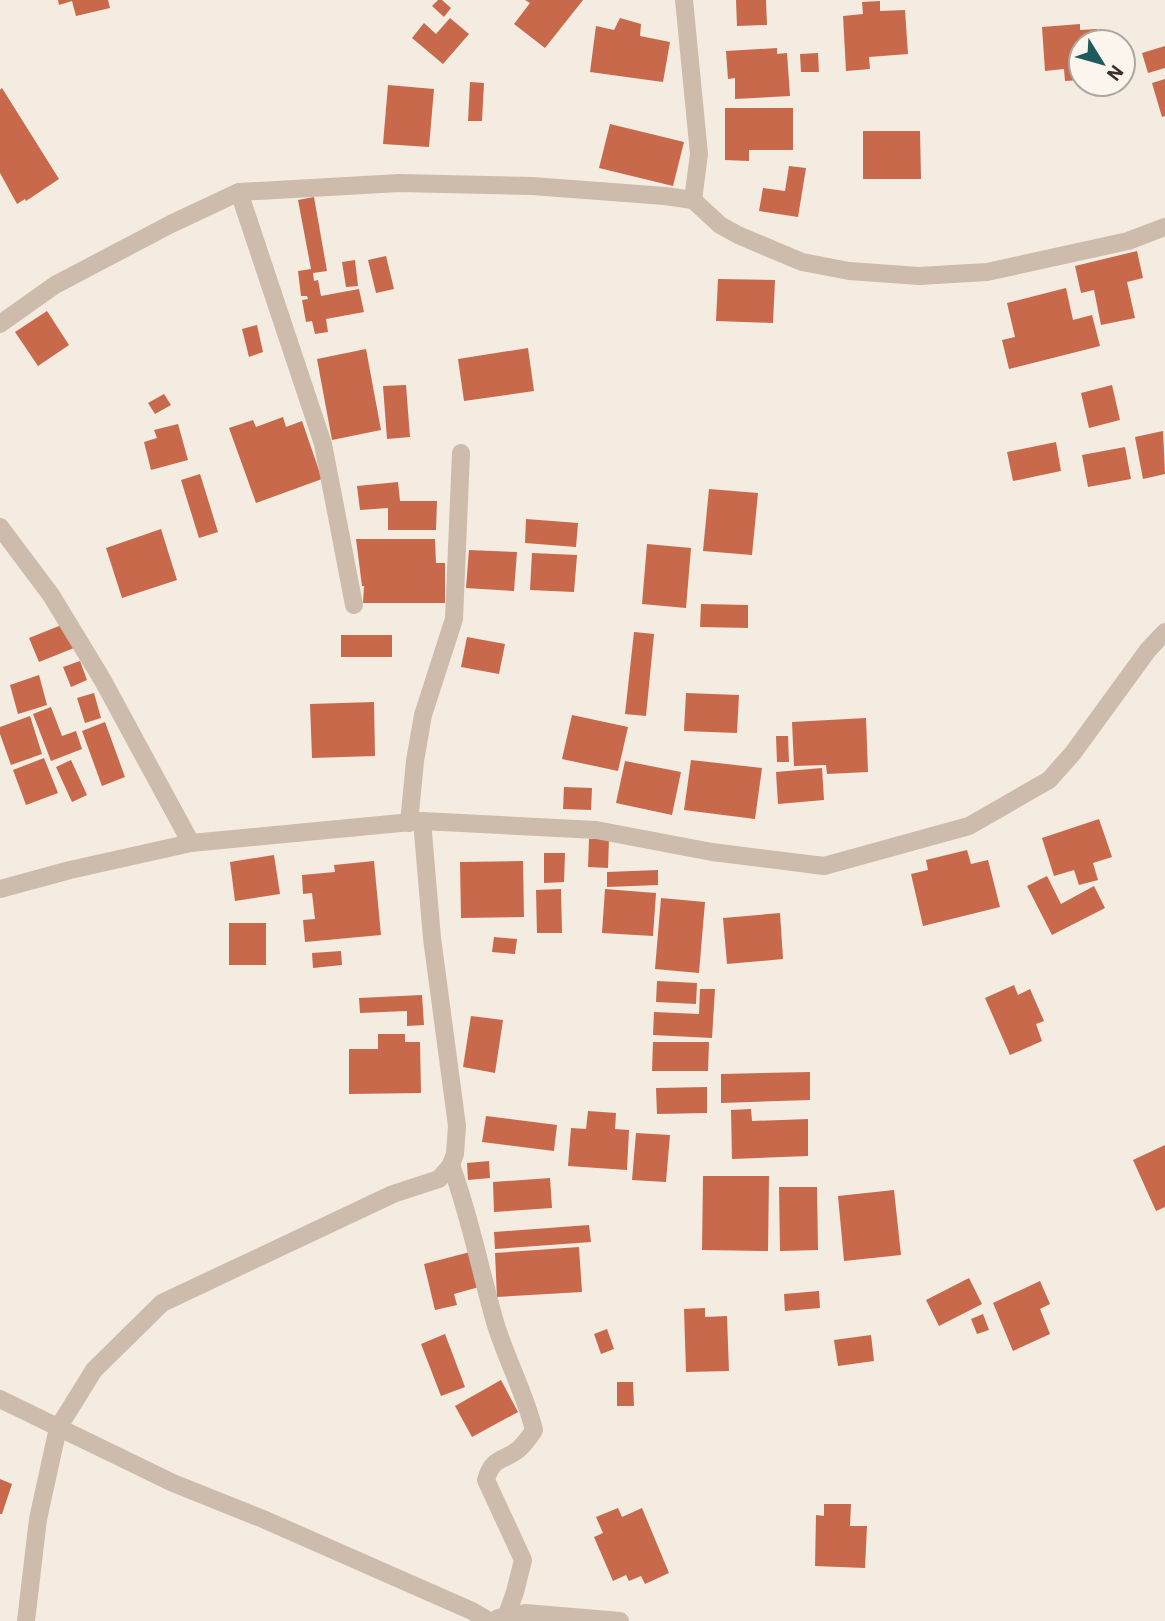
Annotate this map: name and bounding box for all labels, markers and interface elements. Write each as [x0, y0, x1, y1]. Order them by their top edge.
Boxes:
north arrow [1067, 28, 1137, 98]
text: N [1102, 61, 1129, 86]

